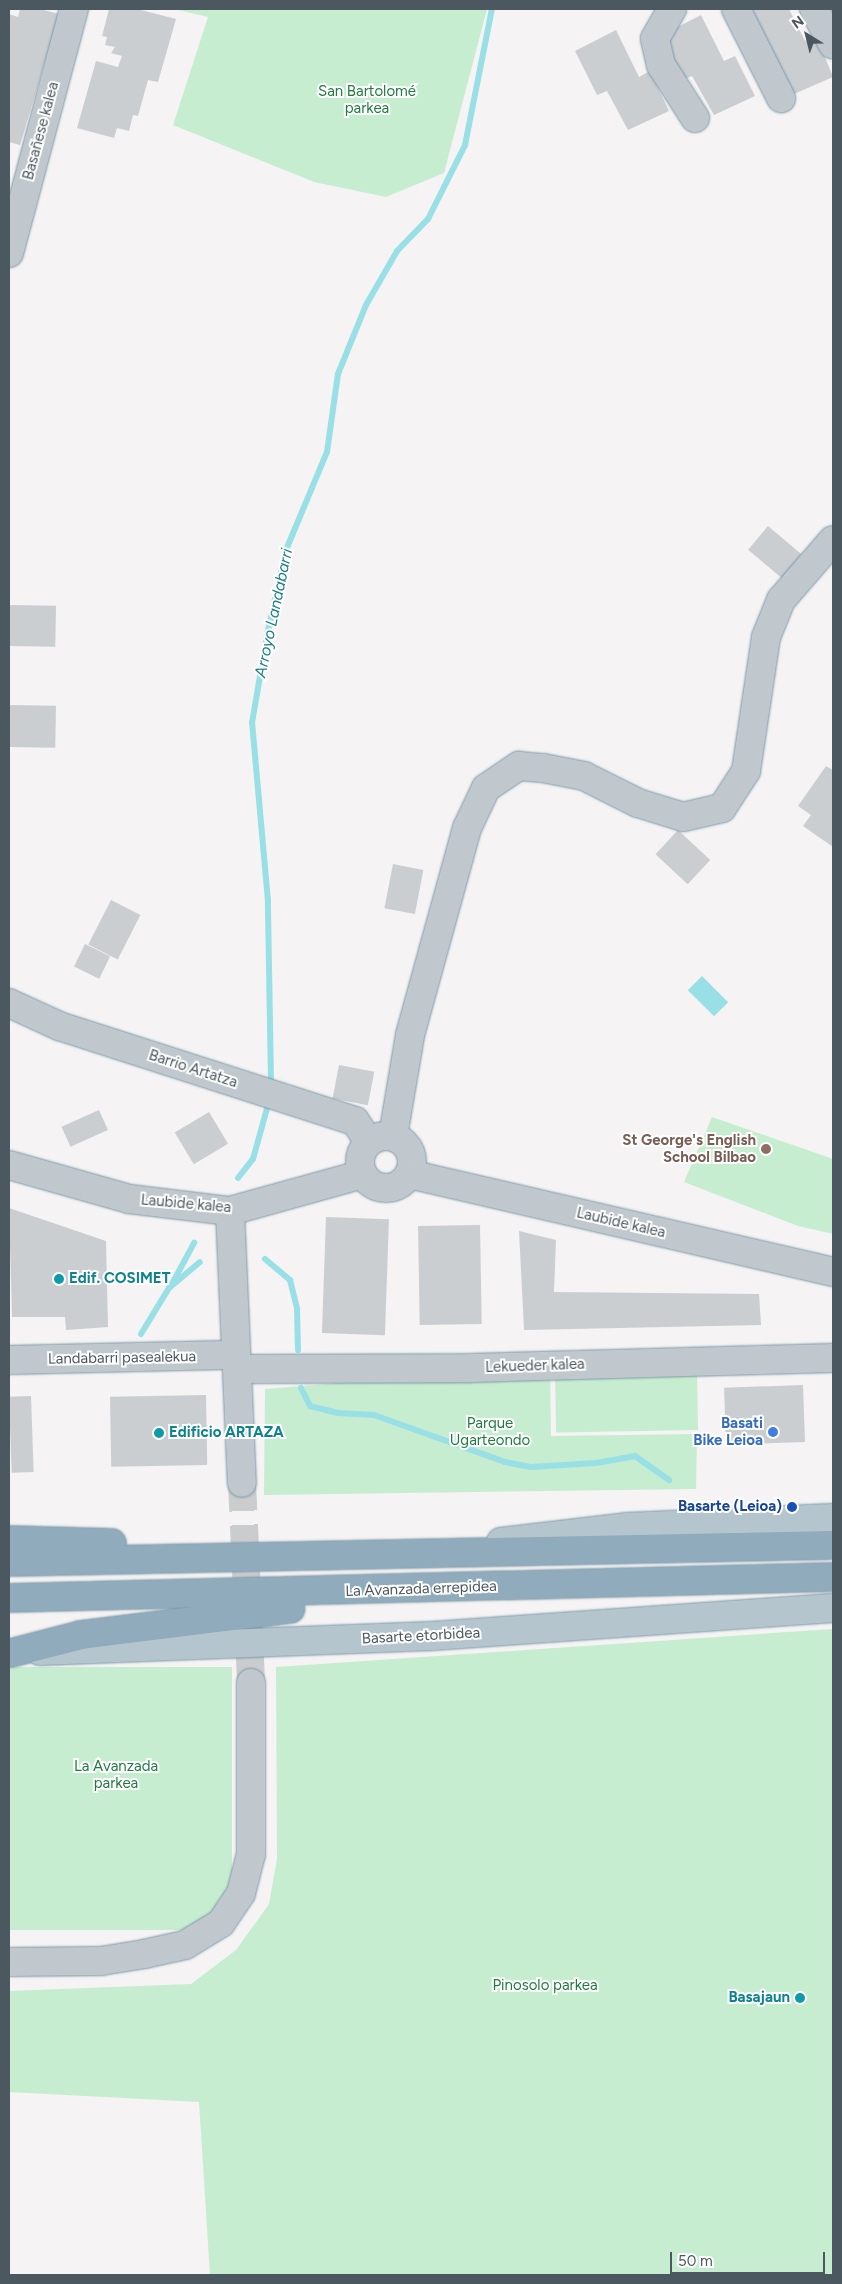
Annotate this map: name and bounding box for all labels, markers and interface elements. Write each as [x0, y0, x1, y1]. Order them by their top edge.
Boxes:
north arrow [782, 10, 832, 60]
text: N [789, 12, 807, 33]
street label: Basañese kalea [19, 80, 63, 182]
park label: San Bartolomé parkea [318, 82, 416, 117]
water label: Arroyo Landabarri [251, 547, 297, 679]
street label: Barrio Artatza [146, 1046, 240, 1092]
place label: St George's English School Bilbao [622, 1131, 756, 1166]
marker: St George's English School Bilbao [760, 1143, 772, 1155]
street label: Laubide kalea [140, 1191, 232, 1217]
street label: Laubide kalea [575, 1204, 667, 1242]
place label: Edif. COSIMET [69, 1270, 170, 1288]
marker: Edif. COSIMET [53, 1273, 65, 1285]
street label: Landabarri pasealekua [48, 1348, 196, 1368]
street label: Lekueder kalea [485, 1355, 585, 1377]
park label: Parque Ugarteondo [450, 1414, 530, 1449]
place label: Basati Bike Leioa [693, 1414, 763, 1449]
place label: Edificio ARTAZA [169, 1424, 284, 1442]
marker: Basati Bike Leioa [767, 1426, 779, 1438]
marker: Edificio ARTAZA [153, 1427, 165, 1439]
place label: Basarte (Leioa) [678, 1498, 782, 1516]
marker: Basarte (Leioa) [786, 1501, 798, 1513]
street label: La Avanzada errepidea [345, 1577, 497, 1601]
street label: Basarte etorbidea [361, 1624, 481, 1648]
park label: La Avanzada parkea [74, 1757, 158, 1792]
park label: Pinosolo parkea [492, 1977, 598, 1995]
place label: Basajaun [728, 1989, 790, 2007]
marker: Basajaun [794, 1992, 806, 2004]
scale bar [672, 2242, 827, 2274]
text: 50 m [678, 2252, 713, 2270]

